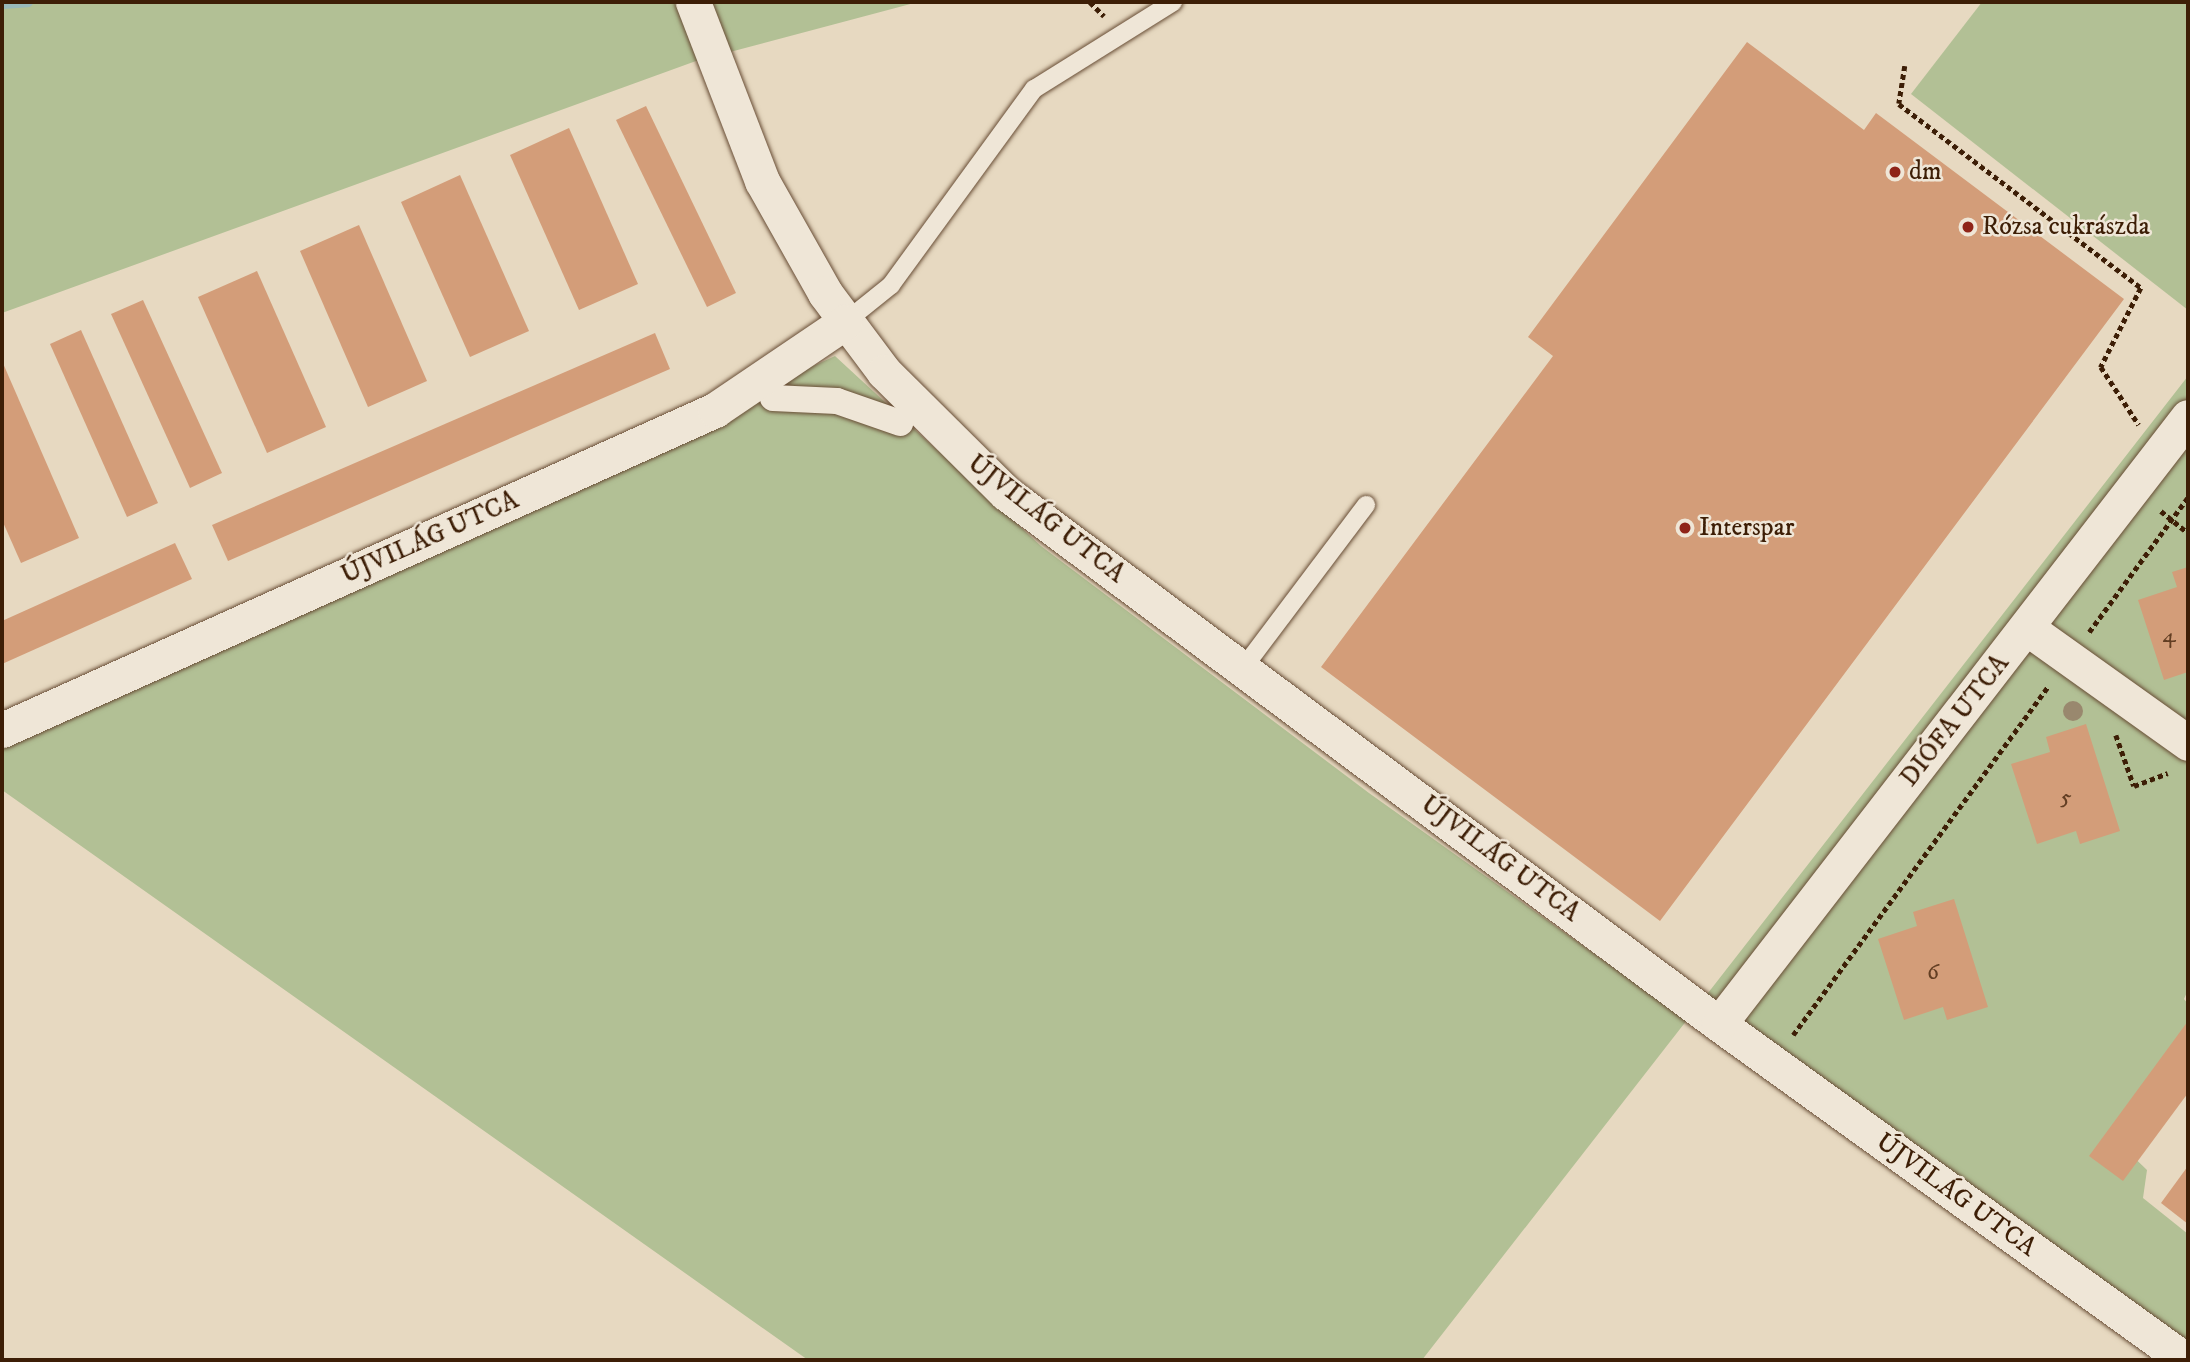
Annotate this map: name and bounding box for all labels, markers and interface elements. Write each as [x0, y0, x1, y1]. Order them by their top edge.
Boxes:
place label: dm [1909, 156, 1942, 188]
marker: dm [1887, 164, 1903, 180]
place label: Rózsa cukrászda [1982, 211, 2150, 243]
marker: Rózsa cukrászda [1960, 219, 1976, 235]
street label: ÚJVILÁG UTCA [961, 448, 1131, 590]
street label: ÚJVILÁG UTCA [337, 485, 523, 591]
place label: Interspar [1699, 512, 1794, 544]
marker: Interspar [1677, 520, 1693, 536]
house number: 4 [2162, 622, 2176, 650]
street label: DIÓFA UTCA [1894, 649, 2016, 793]
house number: 5 [2060, 784, 2072, 812]
street label: ÚJVILÁG UTCA [1414, 789, 1586, 929]
house number: 6 [1927, 959, 1939, 987]
street label: ÚJVILÁG UTCA [1870, 1126, 2042, 1264]

